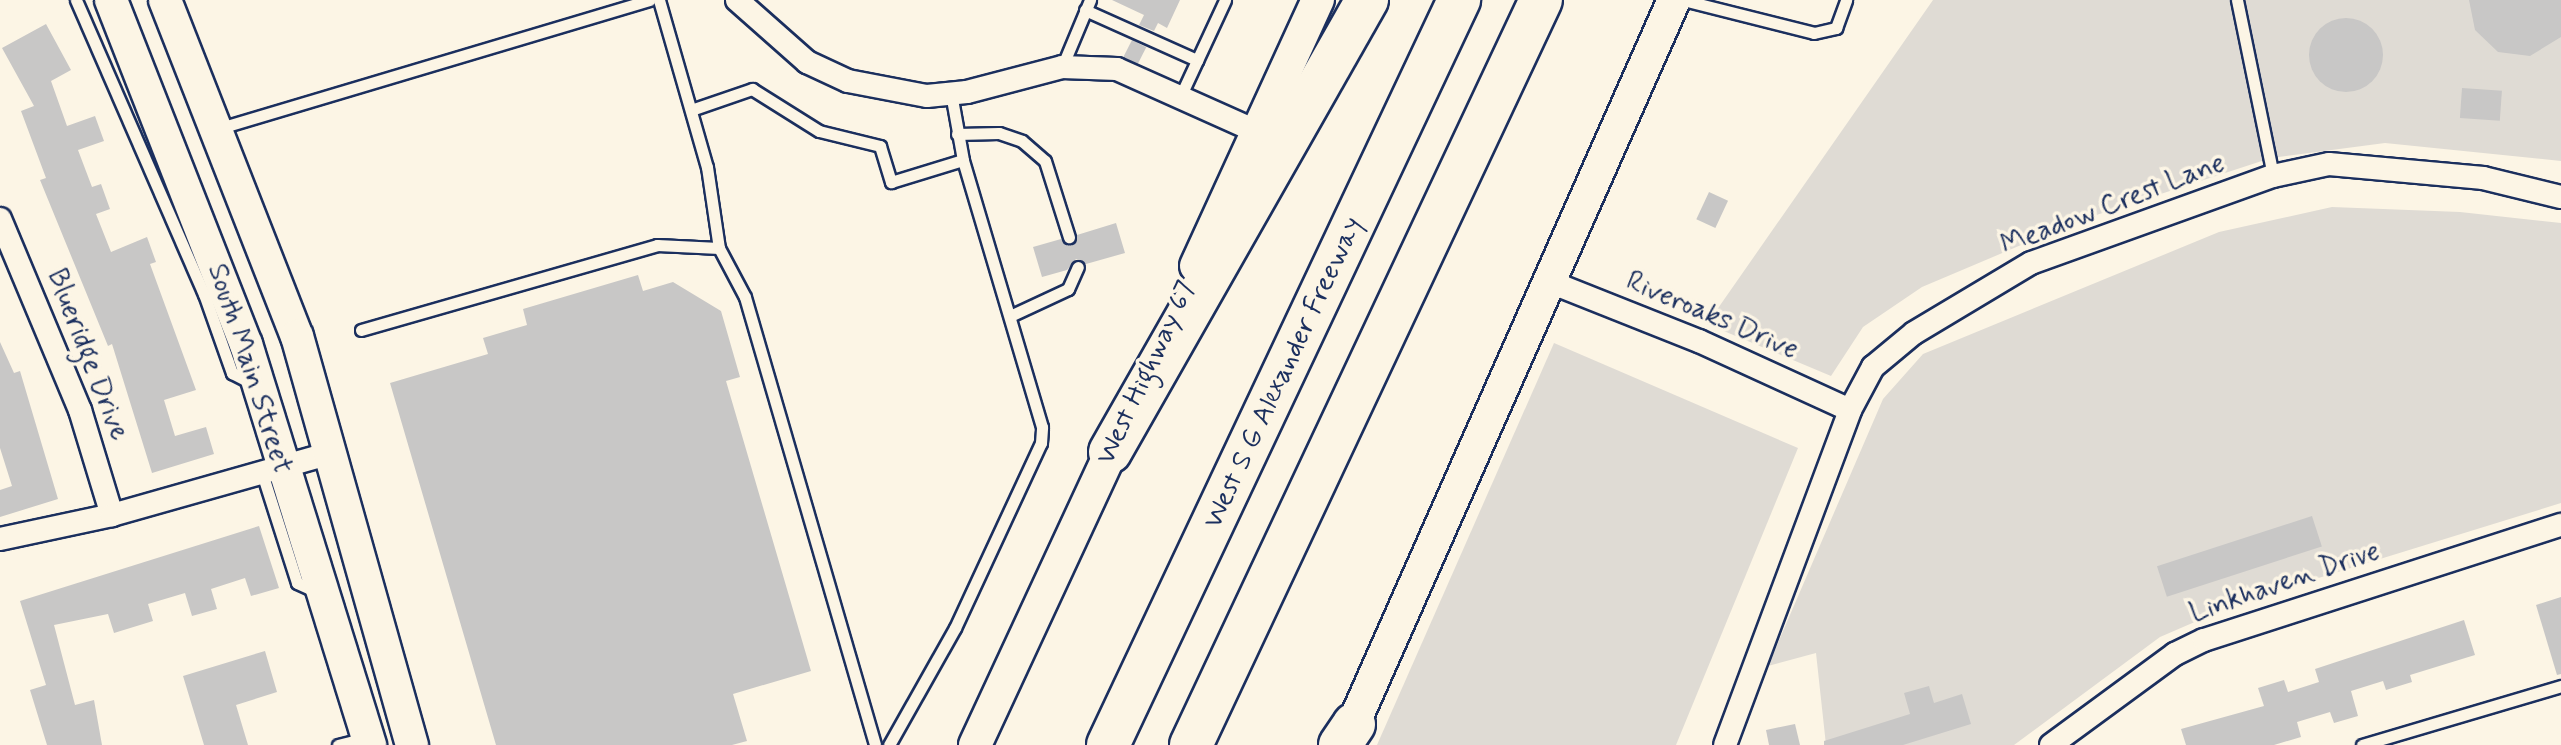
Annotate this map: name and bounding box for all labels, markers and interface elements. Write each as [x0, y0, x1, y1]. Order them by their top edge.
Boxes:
street label: Meadow Crest Lane [1996, 147, 2230, 263]
street label: West S G Alexander Freeway [1197, 211, 1371, 535]
street label: South Main Street [199, 260, 299, 478]
street label: Riveroaks Drive [1622, 265, 1802, 367]
street label: Blueridge Drive [39, 266, 135, 444]
street label: West Highway 67 [1090, 276, 1204, 470]
street label: Linkhaven Drive [2186, 535, 2384, 631]

